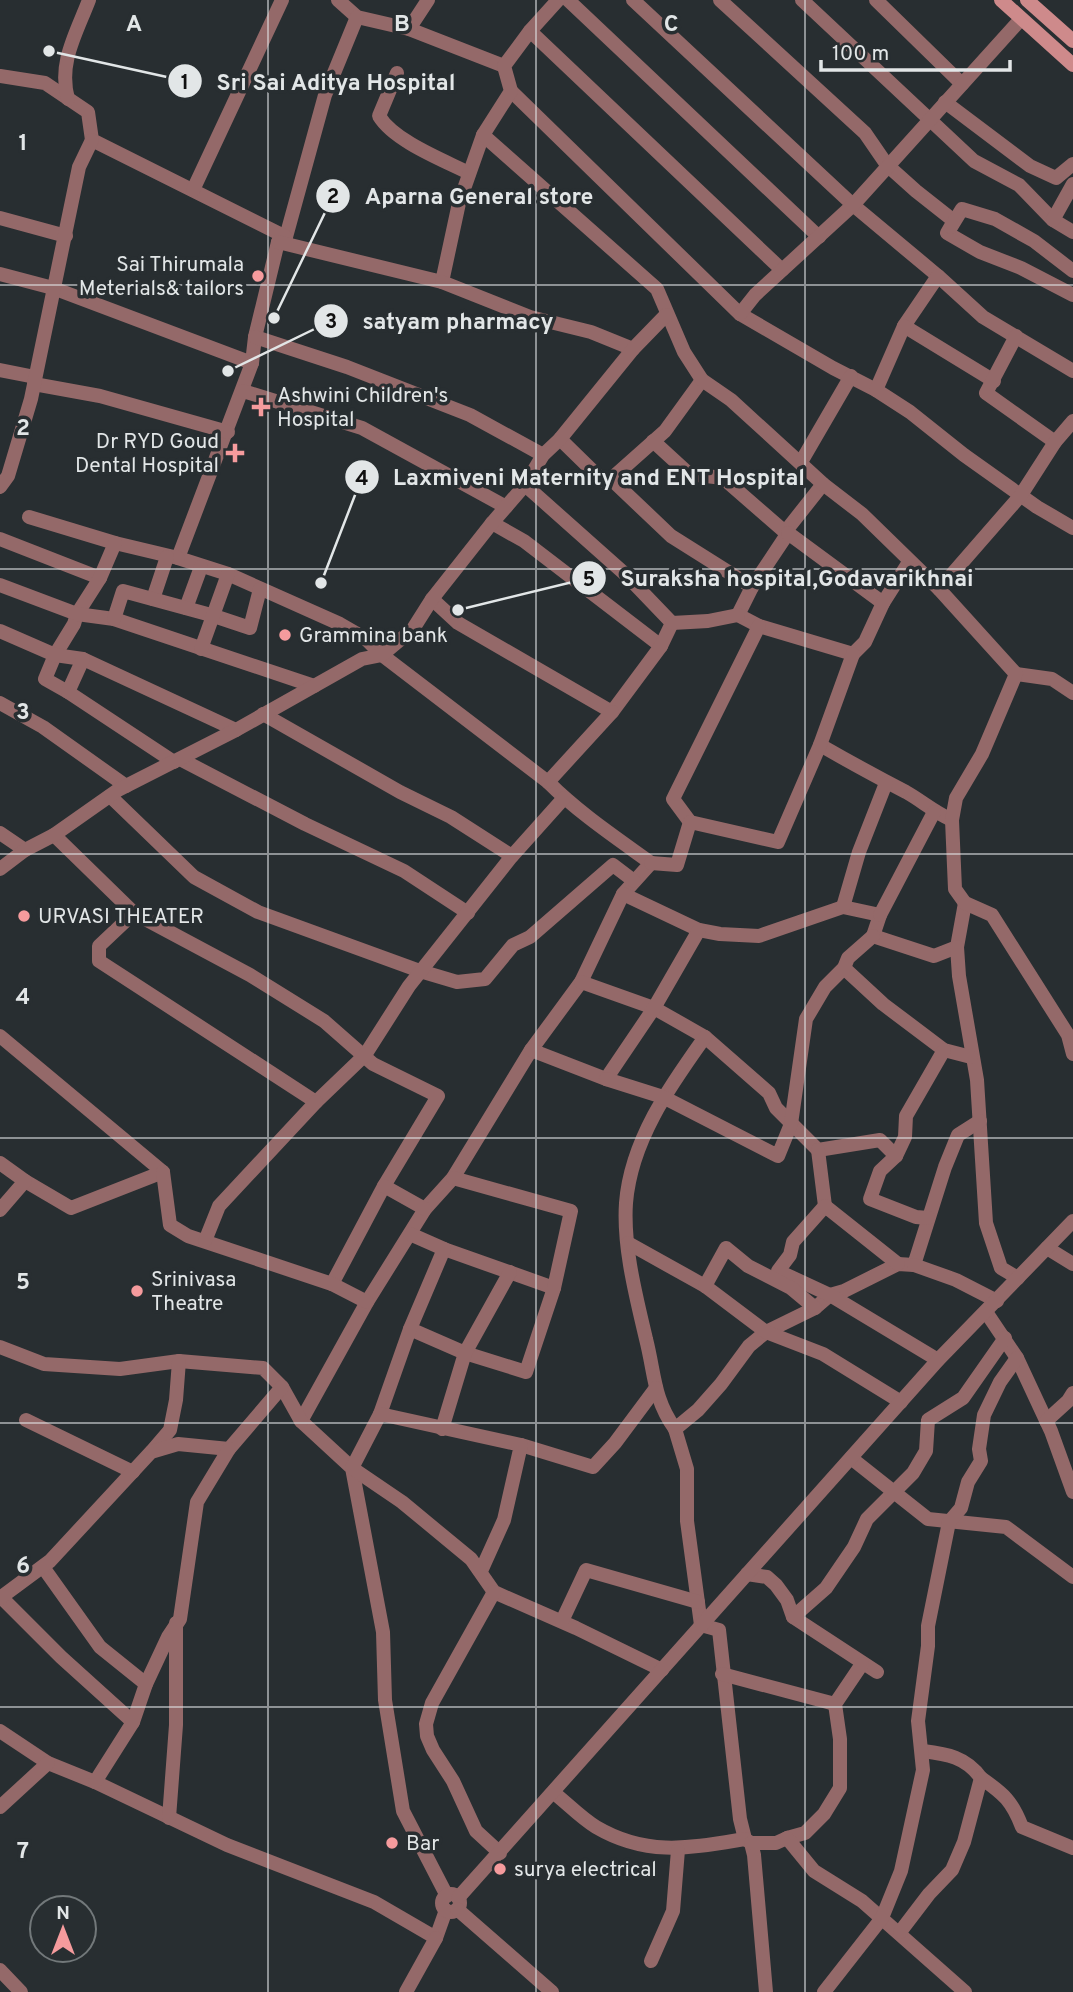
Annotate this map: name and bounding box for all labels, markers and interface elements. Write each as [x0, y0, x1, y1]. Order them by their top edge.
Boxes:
text: A [126, 11, 142, 40]
text: B [394, 11, 410, 40]
text: C [664, 11, 678, 40]
scale bar [821, 28, 1010, 72]
text: 100 m [832, 41, 889, 68]
callout: Sri Sai Aditya Hospital [167, 59, 470, 103]
text: 1 [181, 70, 189, 97]
text: Sri Sai Aditya Hospital [217, 70, 455, 99]
text: 1 [18, 130, 28, 159]
callout: Aparna General store [316, 174, 607, 218]
text: 2 [327, 184, 339, 211]
text: Aparna General store [365, 184, 593, 213]
place label: Sai Thirumala Meterials& tailors [79, 252, 244, 303]
marker: Sai Thirumala Meterials& tailors [250, 268, 266, 284]
callout: satyam pharmacy [314, 299, 568, 343]
text: 3 [325, 309, 337, 336]
text: satyam pharmacy [362, 309, 554, 338]
place label: Ashwini Children's Hospital [277, 383, 448, 434]
marker: Ashwini Children's Hospital [251, 397, 271, 417]
text: 2 [16, 415, 30, 444]
place label: Dr RYD Goud Dental Hospital [75, 429, 219, 480]
marker: Dr RYD Goud Dental Hospital [225, 443, 245, 463]
callout: Laxmiveni Maternity and ENT Hospital [344, 455, 819, 499]
text: Laxmiveni Maternity and ENT Hospital [393, 465, 805, 494]
text: 4 [355, 466, 369, 493]
callout: Suraksha hospital,Godavarikhnai [571, 556, 987, 600]
text: Suraksha hospital,Godavarikhnai [620, 566, 974, 595]
text: 5 [583, 567, 595, 594]
place label: Grammina bank [299, 623, 448, 650]
marker: Grammina bank [277, 627, 293, 643]
text: 3 [16, 699, 30, 728]
place label: URVASI THEATER [38, 904, 204, 931]
marker: URVASI THEATER [16, 908, 32, 924]
text: 4 [16, 984, 30, 1013]
place label: Srinivasa Theatre [151, 1267, 236, 1318]
text: 5 [16, 1269, 30, 1298]
marker: Srinivasa Theatre [129, 1283, 145, 1299]
text: 6 [16, 1553, 30, 1582]
place label: Bar [406, 1831, 439, 1858]
marker: Bar [384, 1835, 400, 1851]
text: 7 [17, 1838, 29, 1867]
place label: surya electrical [514, 1857, 657, 1884]
marker: surya electrical [492, 1861, 508, 1877]
north arrow [28, 1894, 98, 1964]
text: N [56, 1902, 70, 1926]

